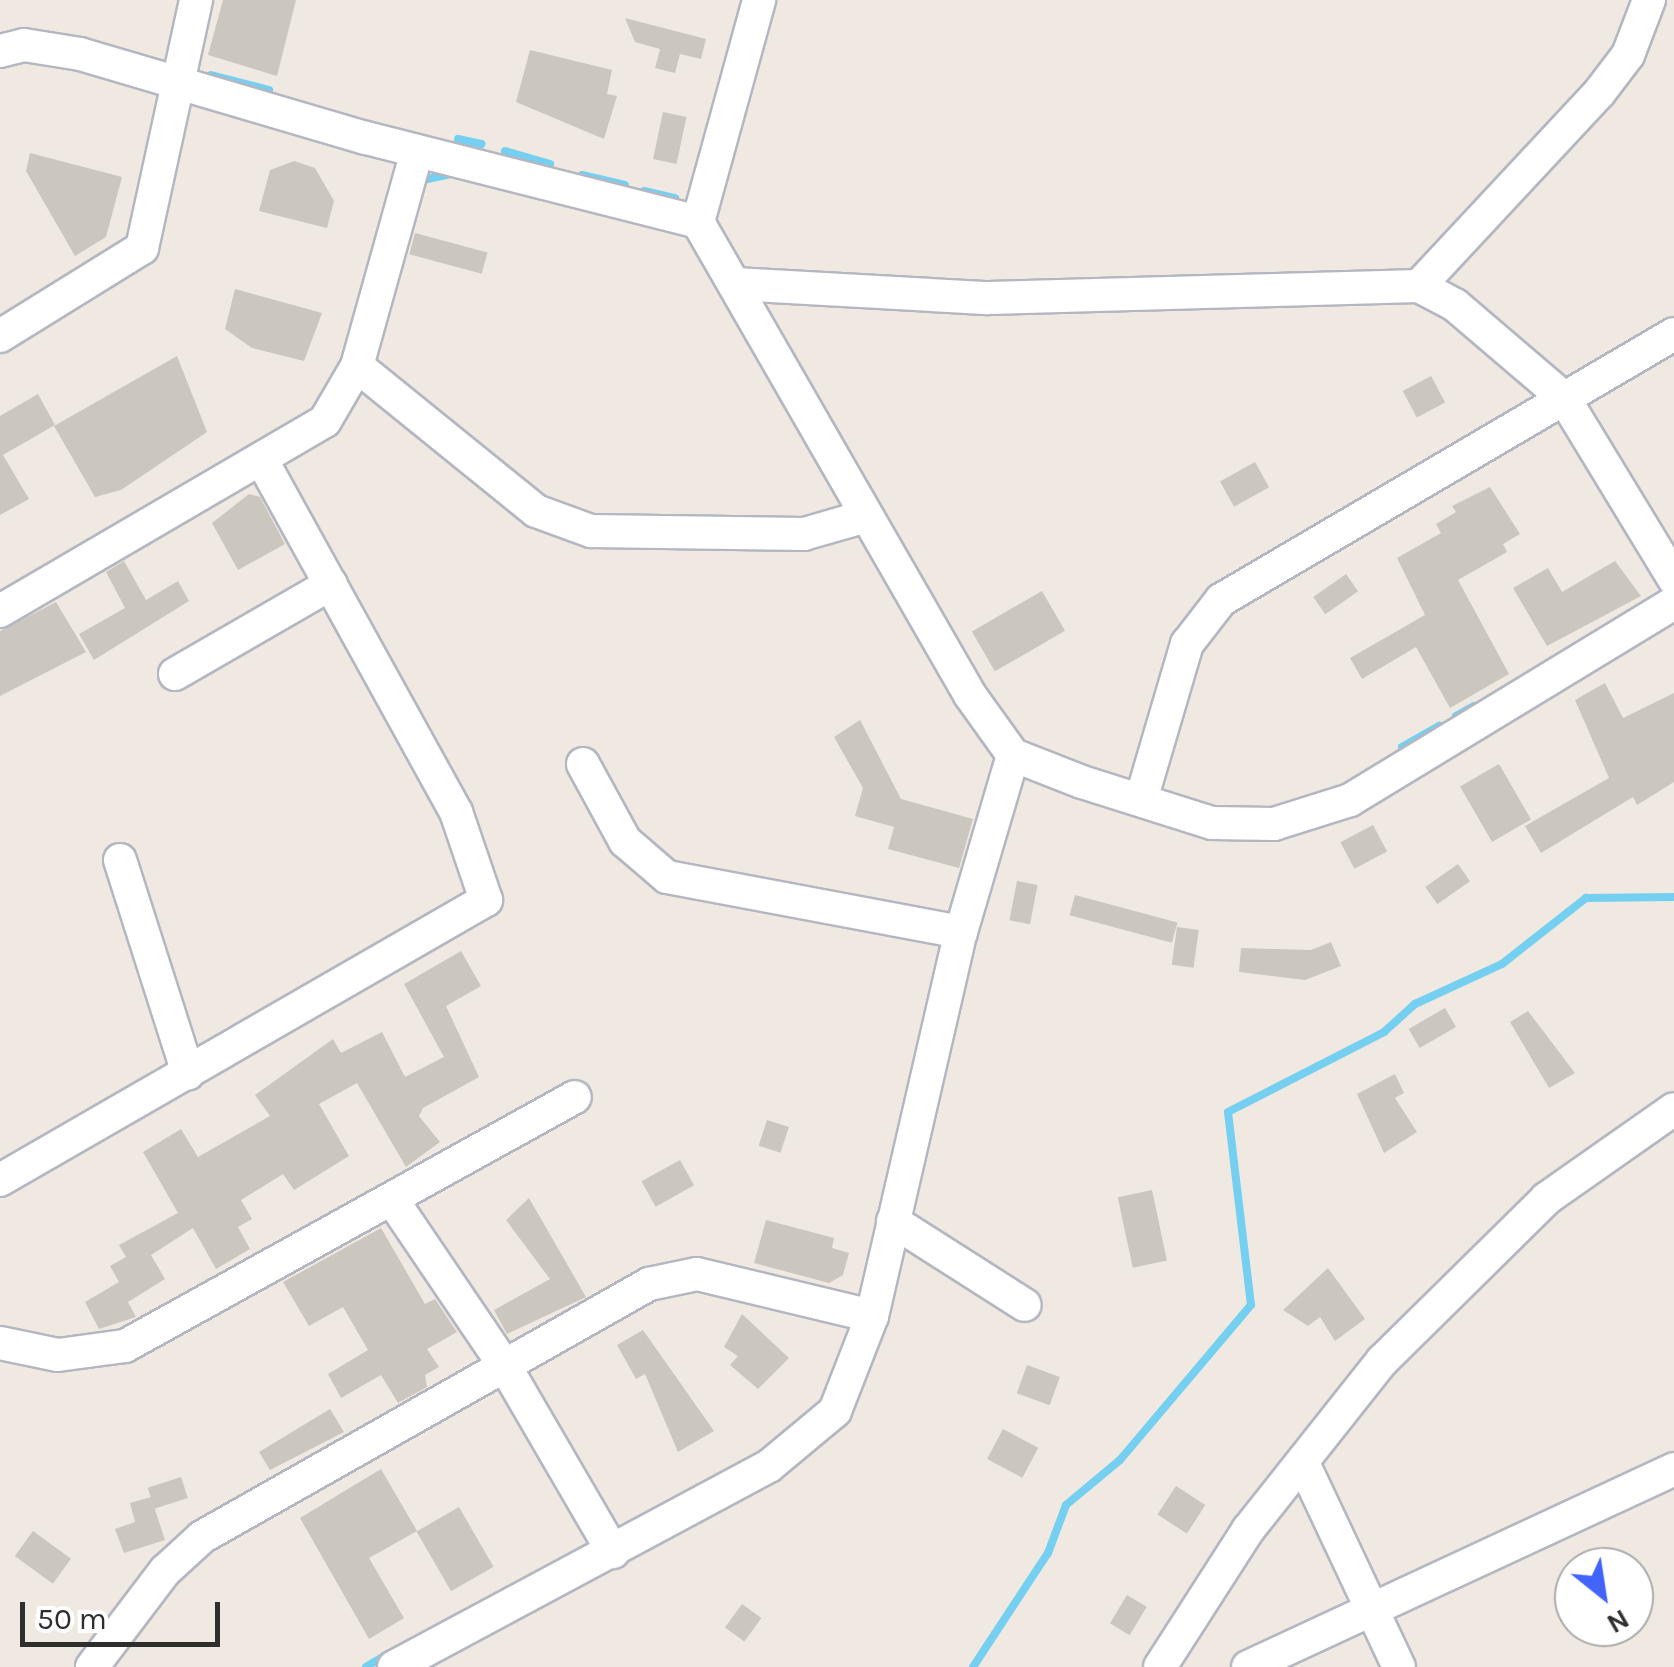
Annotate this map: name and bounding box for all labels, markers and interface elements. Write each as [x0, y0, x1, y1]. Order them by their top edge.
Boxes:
north arrow [1554, 1547, 1654, 1647]
scale bar [25, 1582, 225, 1644]
text: 50 m [37, 1601, 107, 1637]
text: N [1601, 1602, 1635, 1641]

